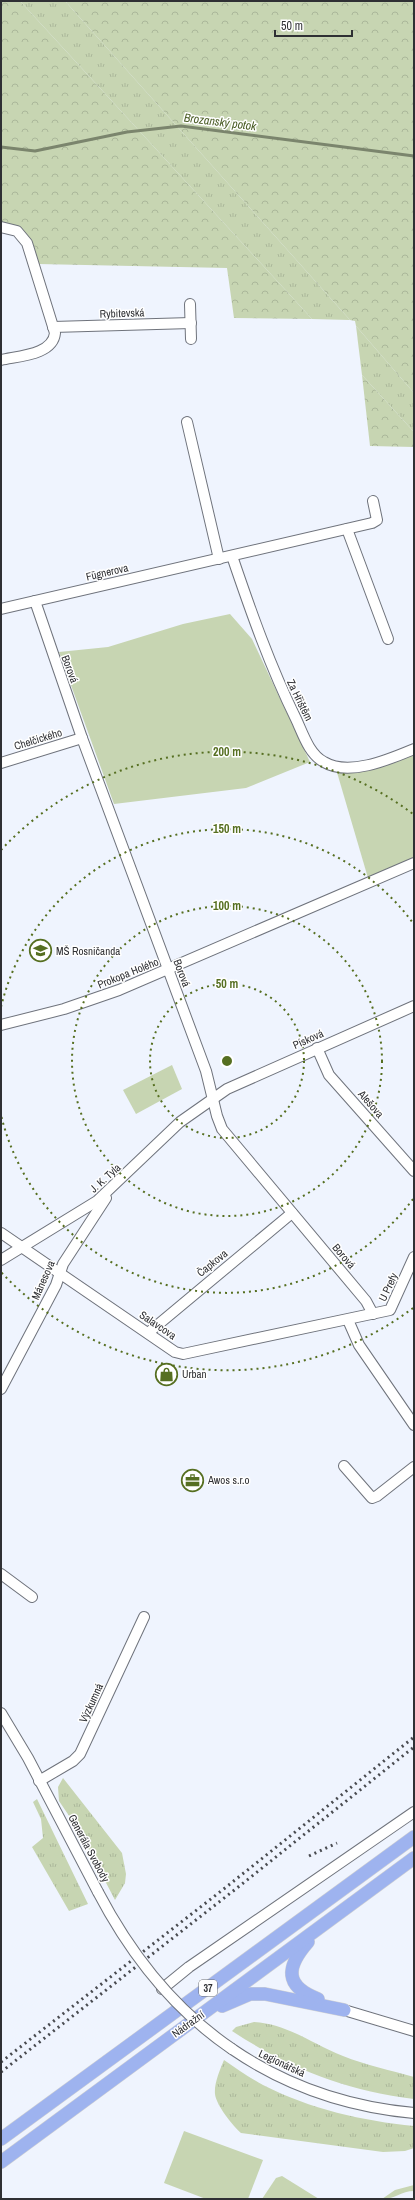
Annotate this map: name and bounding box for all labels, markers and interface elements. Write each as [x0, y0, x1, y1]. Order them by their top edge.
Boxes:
scale bar [275, 12, 352, 38]
text: 50 m [281, 18, 303, 34]
water label: Brozanský potok [183, 110, 258, 135]
street label: Rybitevská [99, 305, 145, 321]
street label: Fügnerova [84, 560, 130, 584]
street label: Borová [59, 653, 81, 685]
street label: Za Hřištěm [284, 677, 316, 723]
street label: Chelčického [12, 725, 64, 753]
text: 200 m [213, 744, 241, 760]
text: 150 m [213, 821, 241, 837]
text: 100 m [213, 898, 241, 914]
school or university icon: MŠ Rosničanda [28, 938, 54, 964]
place label: MŠ Rosničanda [56, 944, 120, 958]
street label: Prokopa Holého [95, 954, 161, 992]
street label: Borová [170, 957, 194, 989]
text: 50 m [216, 976, 238, 992]
street label: Písková [290, 1026, 326, 1052]
centre of rings [220, 1054, 234, 1068]
street label: Alešova [355, 1087, 387, 1121]
street label: J. K. Tyla [87, 1160, 123, 1196]
street label: Borová [329, 1241, 359, 1271]
street label: Čapkova [194, 1246, 230, 1280]
street label: Mánesova [28, 1258, 58, 1302]
street label: U Prefy [375, 1270, 401, 1304]
street label: Salavcova [137, 1308, 179, 1342]
shop icon: Urban [153, 1361, 179, 1387]
place label: Urban [182, 1367, 207, 1381]
office icon: Awos s.r.o [180, 1467, 206, 1493]
place label: Awos s.r.o [207, 1473, 249, 1487]
street label: Výzkumná [76, 1681, 106, 1725]
street label: Generála Svobody [65, 1812, 113, 1885]
road number: 37 [199, 1980, 217, 1996]
street label: Nádražní [169, 2007, 207, 2040]
street label: Legionářská [257, 2046, 307, 2080]

